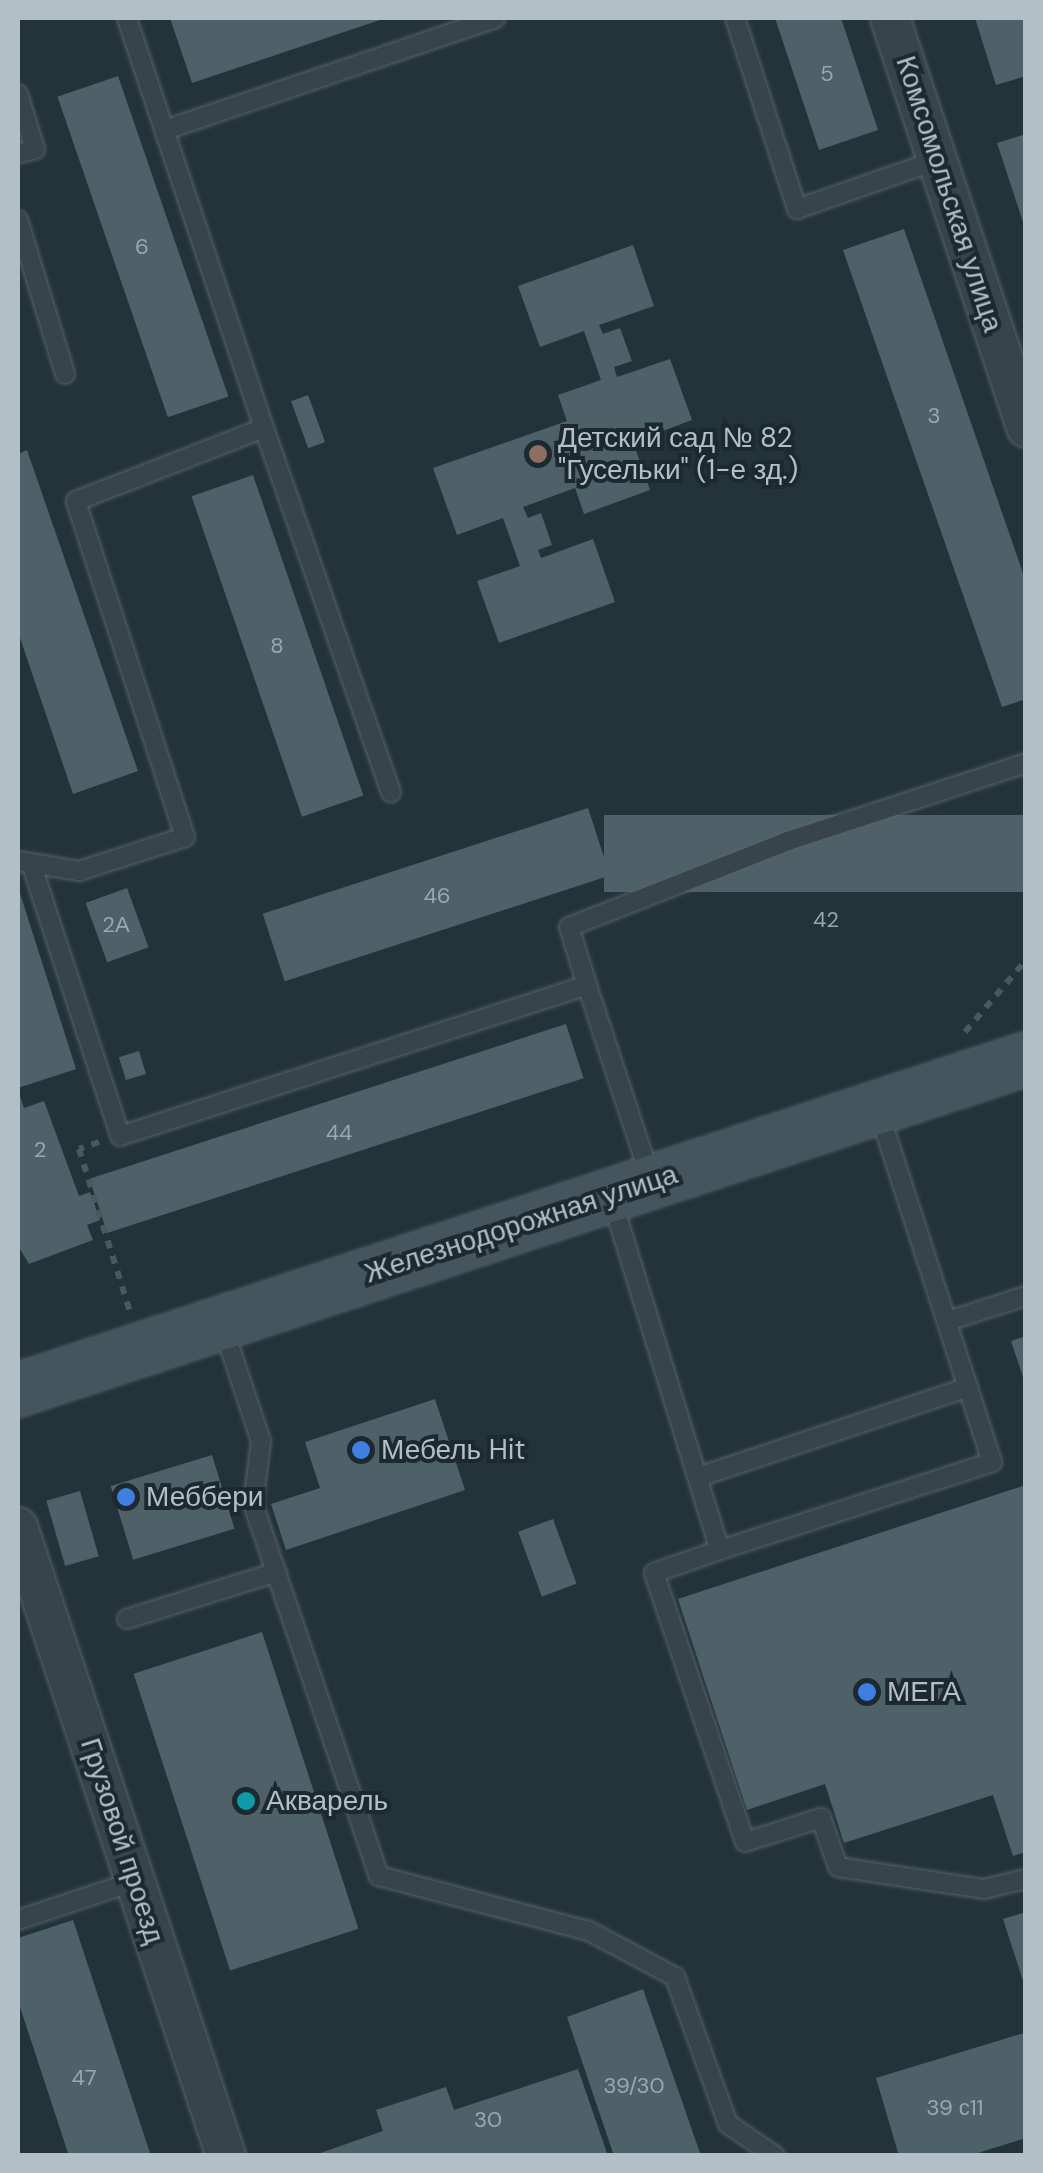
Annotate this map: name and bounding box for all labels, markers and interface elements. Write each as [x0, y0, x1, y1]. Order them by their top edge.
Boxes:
street label: Комсомольская улица [888, 52, 1010, 336]
house number: 5 [820, 61, 834, 87]
house number: 6 [135, 234, 149, 260]
house number: 3 [927, 403, 941, 429]
place label: Детский сад № 82 "Гусельки" (1-е зд.) [558, 421, 798, 487]
marker: Детский сад № 82 "Гусельки" (1-е зд.) [527, 443, 549, 465]
house number: 8 [270, 633, 284, 659]
house number: 46 [423, 883, 451, 909]
house number: 42 [813, 907, 839, 933]
house number: 2А [102, 912, 130, 938]
house number: 44 [326, 1120, 352, 1146]
house number: 2 [34, 1137, 46, 1163]
street label: Железнодорожная улица [360, 1158, 682, 1290]
place label: Мебель Hit [381, 1433, 525, 1467]
marker: Мебель Hit [350, 1439, 372, 1461]
place label: Меббери [146, 1480, 263, 1514]
marker: Меббери [115, 1486, 137, 1508]
place label: МЕГА [887, 1675, 961, 1709]
marker: МЕГА [856, 1681, 878, 1703]
street label: Грузовой проезд [73, 1734, 171, 1948]
place label: Акварель [266, 1784, 388, 1818]
marker: Акварель [235, 1790, 257, 1812]
house number: 47 [71, 2065, 97, 2091]
house number: 39/30 [604, 2073, 664, 2099]
house number: 39 с11 [927, 2095, 983, 2121]
house number: 30 [474, 2107, 502, 2133]

